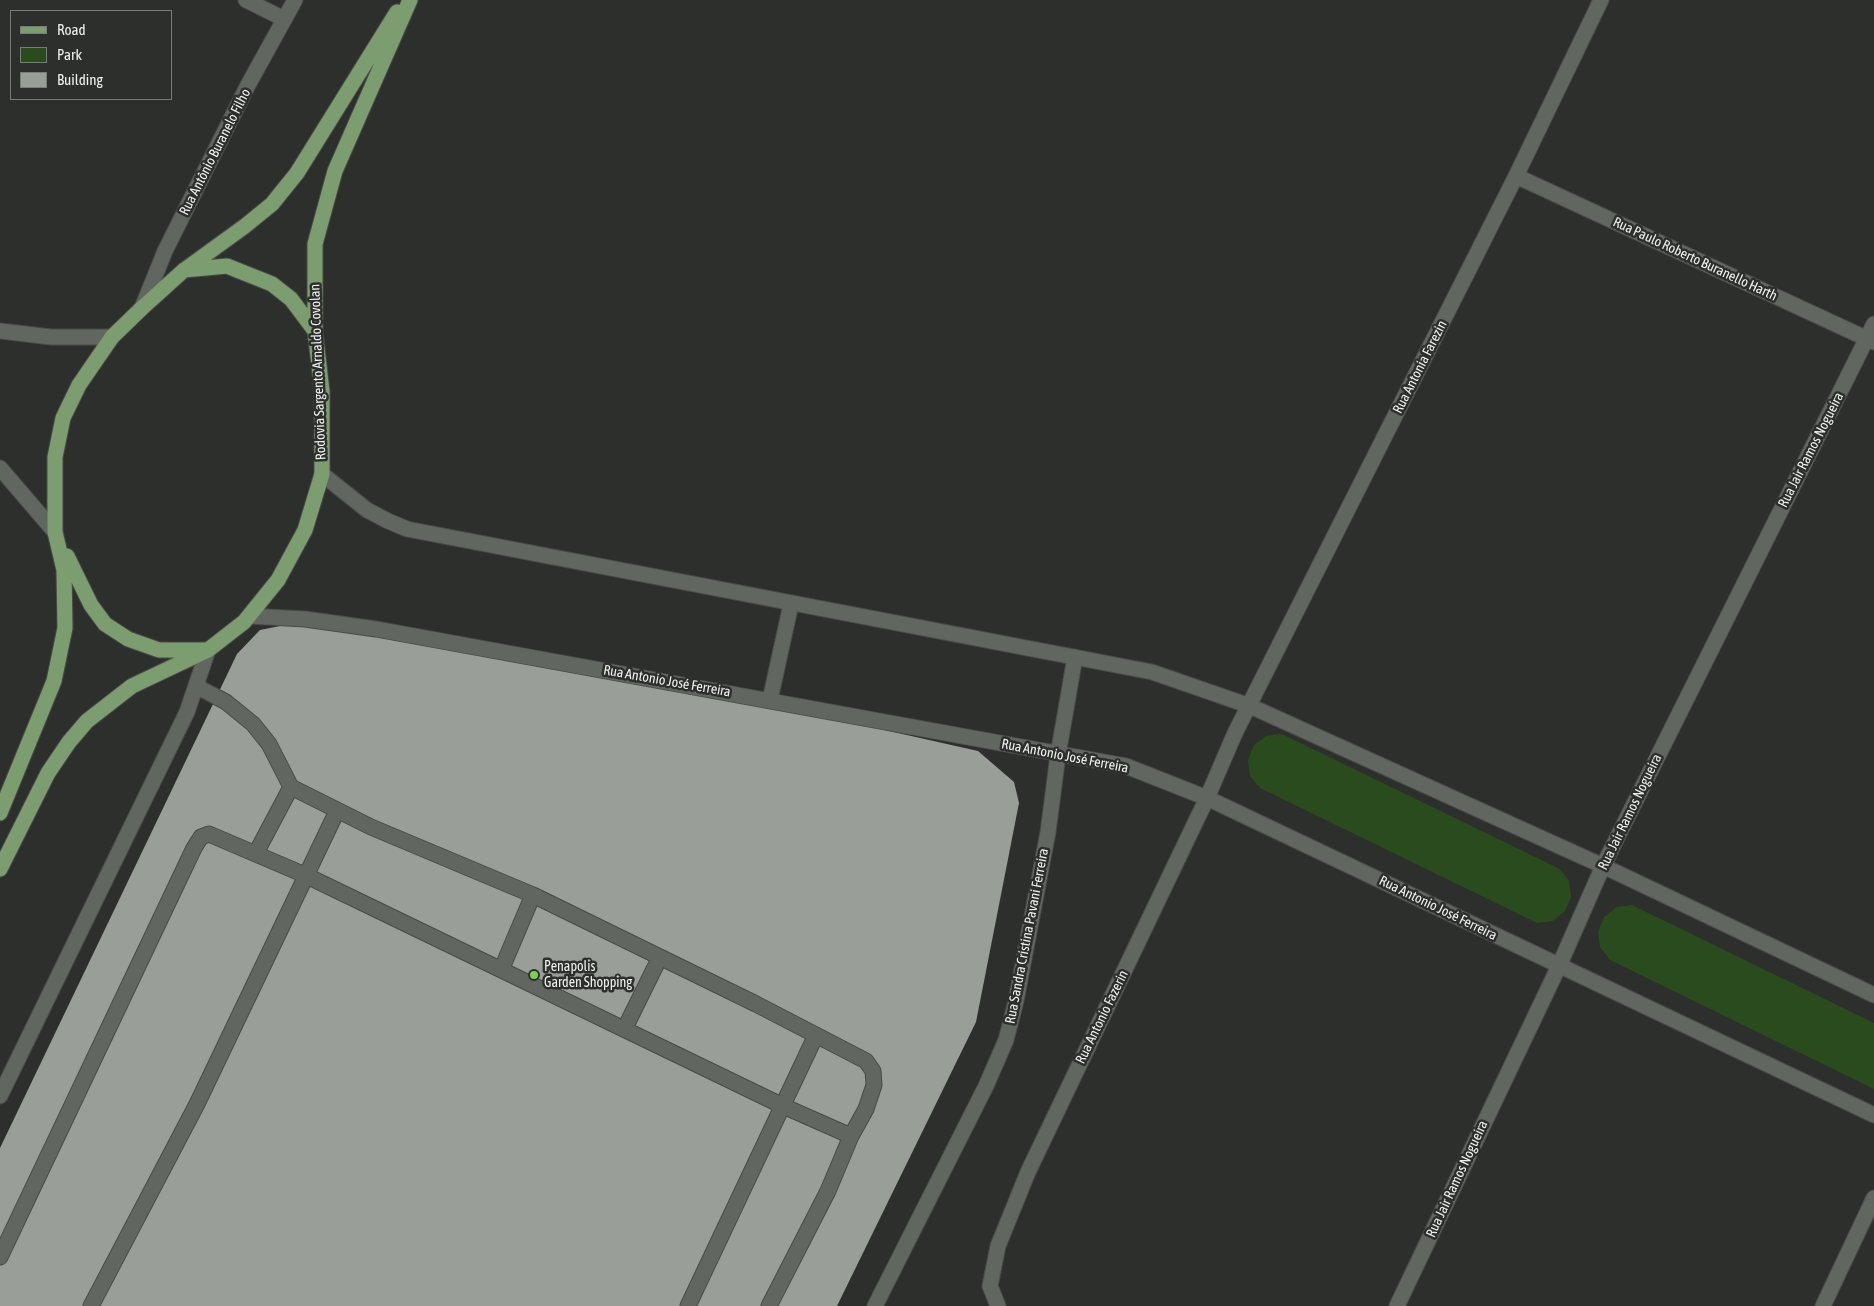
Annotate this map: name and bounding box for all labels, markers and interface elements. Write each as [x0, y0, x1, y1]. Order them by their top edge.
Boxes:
legend [10, 10, 172, 100]
text: Road [57, 21, 86, 38]
text: Park [57, 46, 82, 63]
text: Building [57, 71, 103, 88]
street label: Rua Antônio Buranelo Filho [176, 86, 254, 218]
street label: Rua Paulo Roberto Buranello Harth [1610, 214, 1780, 304]
street label: Rodovia Sargento Arnaldo Covolan [307, 284, 329, 460]
street label: Rua Antonia Farezin [1389, 318, 1451, 416]
street label: Rua Jair Ramos Nogueira [1775, 390, 1847, 510]
street label: Rua Antonio José Ferreira [602, 662, 732, 700]
street label: Rua Antonio José Ferreira [1000, 735, 1130, 777]
street label: Rua Jair Ramos Nogueira [1595, 751, 1665, 873]
street label: Rua Sandra Cristina Pavani Ferreira [1002, 847, 1052, 1025]
street label: Rua Antonio José Ferreira [1376, 872, 1500, 944]
place label: Penapolis Garden Shopping [544, 959, 632, 992]
street label: Rua Antonio Fazerin [1072, 967, 1132, 1067]
marker: Penapolis Garden Shopping [528, 969, 540, 981]
street label: Rua Jair Ramos Nogueira [1423, 1118, 1491, 1240]

